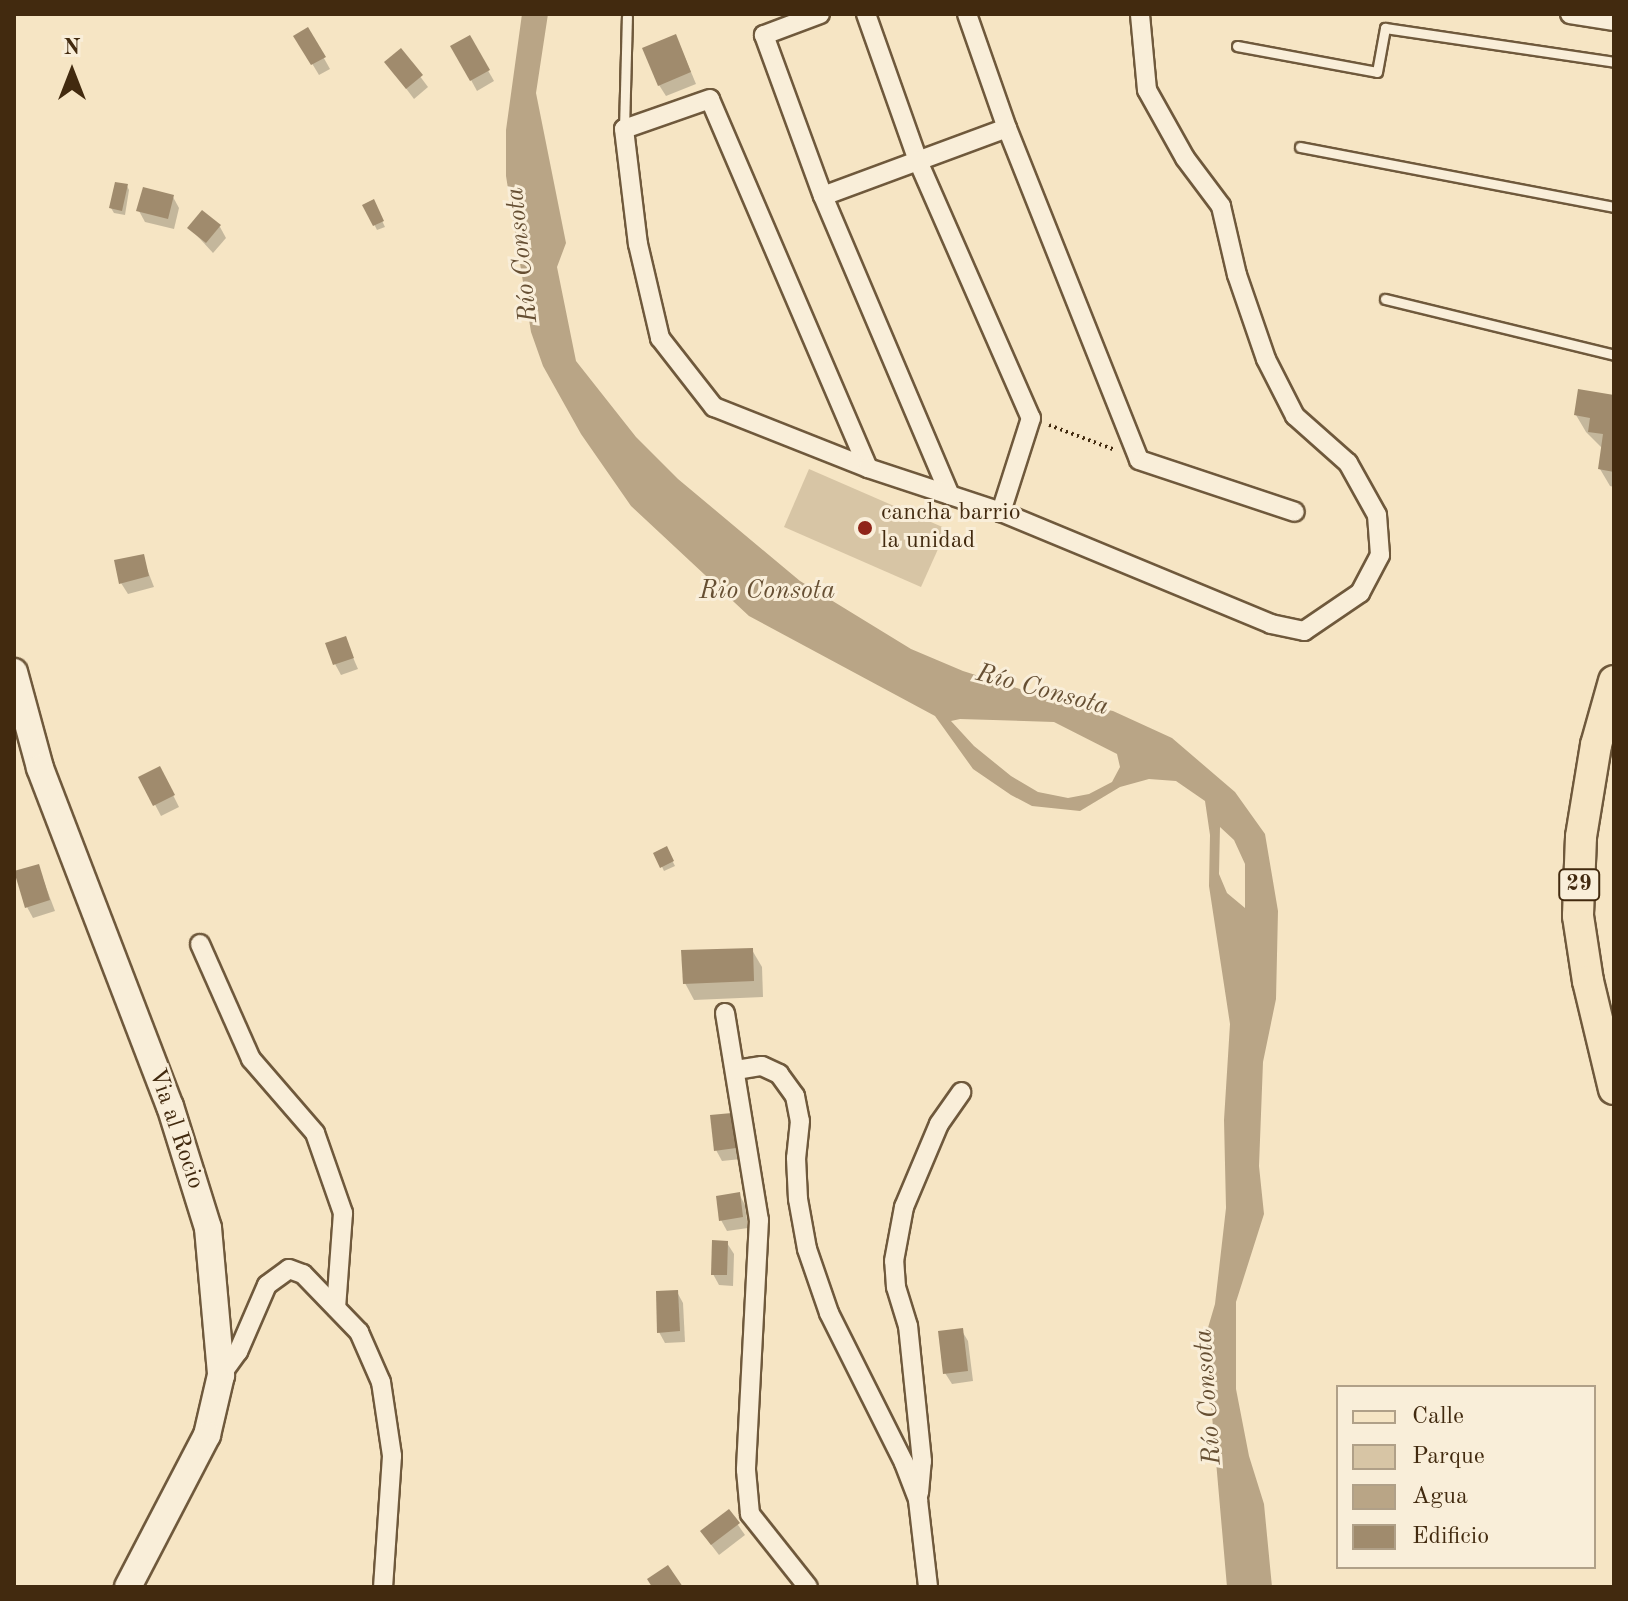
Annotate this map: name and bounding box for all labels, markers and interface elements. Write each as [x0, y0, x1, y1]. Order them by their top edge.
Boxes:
north arrow [32, 32, 112, 112]
text: N [64, 37, 80, 59]
water label: Río Consota [500, 186, 546, 324]
place label: cancha barrio la unidad [881, 500, 1021, 556]
marker: cancha barrio la unidad [856, 519, 874, 537]
water label: Rio Consota [699, 576, 835, 608]
water label: Río Consota [972, 658, 1112, 724]
road number: 29 [1557, 867, 1601, 903]
street label: Via al Rocio [141, 1065, 209, 1193]
water label: Río Consota [1189, 1328, 1229, 1466]
legend [1336, 1385, 1596, 1569]
text: Calle [1412, 1405, 1464, 1429]
text: Parque [1412, 1445, 1485, 1469]
text: Agua [1412, 1485, 1468, 1509]
text: Edificio [1412, 1525, 1489, 1549]

